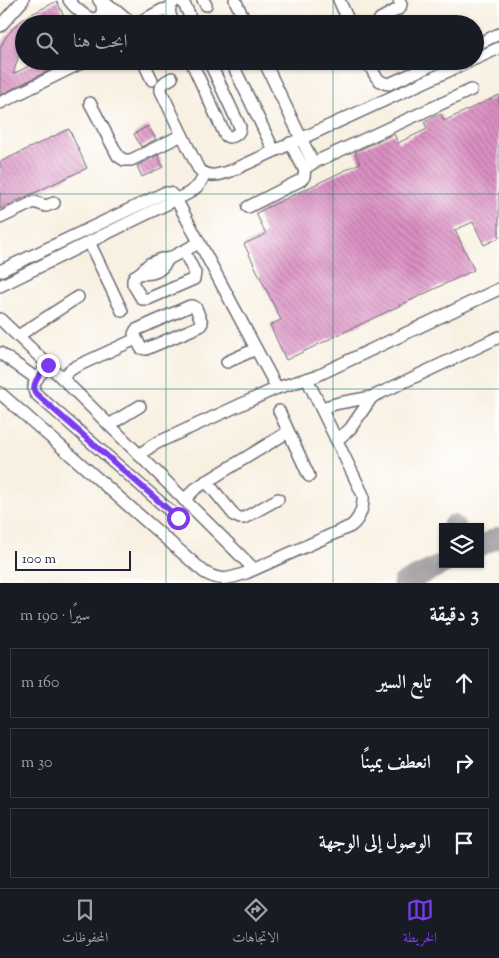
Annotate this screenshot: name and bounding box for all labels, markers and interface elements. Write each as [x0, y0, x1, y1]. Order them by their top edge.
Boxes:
search box [15, 15, 484, 70]
icon: search [33, 29, 61, 57]
text: ابحث هنا [73, 29, 128, 56]
route end [37, 354, 60, 377]
route start [167, 507, 190, 530]
map controls [439, 523, 484, 568]
button: layers [439, 523, 484, 568]
scale bar [15, 548, 131, 571]
text: 100 m [22, 550, 56, 570]
text: 3 دقيقة [429, 601, 479, 631]
text: سيرًا · 190 m [20, 605, 90, 628]
icon: ahead [450, 669, 478, 697]
text: تابع السير [377, 670, 431, 697]
text: 160 m [21, 672, 60, 695]
icon: right [450, 749, 478, 777]
text: انعطف يمينًا [361, 750, 431, 777]
text: 30 m [21, 752, 52, 775]
icon: arrive [450, 829, 478, 857]
text: الوصول إلى الوجهة [319, 830, 431, 857]
tab: المحفوظات [62, 896, 108, 951]
tab: الاتجاهات [232, 896, 279, 951]
tab: الخريطة [403, 896, 437, 951]

